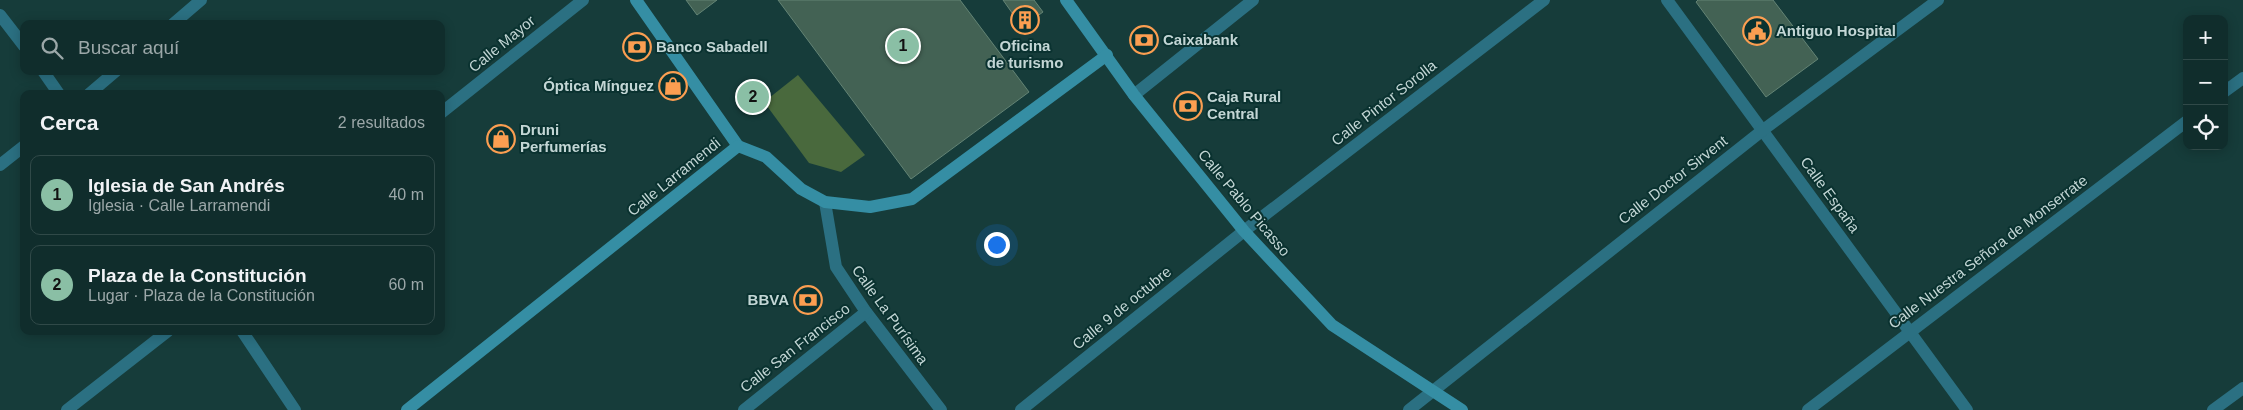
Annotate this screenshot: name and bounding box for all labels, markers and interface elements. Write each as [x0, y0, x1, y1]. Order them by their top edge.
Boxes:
building icon: Oficina de turismo [1010, 5, 1040, 35]
street label: Calle Mayor [465, 12, 538, 75]
map controls [2183, 15, 2228, 150]
button: + [2183, 15, 2228, 60]
public building icon: Antiguo Hospital [1742, 16, 1772, 46]
search box [20, 20, 445, 75]
place label: Antiguo Hospital [1776, 22, 1896, 39]
bank icon: Caixabank [1129, 25, 1159, 55]
pin: 1 [887, 27, 919, 65]
place label: Caixabank [1163, 31, 1239, 48]
bank icon: Banco Sabadell [622, 32, 652, 62]
icon: search [38, 34, 66, 62]
text: Buscar aquí [78, 37, 179, 58]
place label: Oficina de turismo [987, 37, 1063, 71]
place label: Banco Sabadell [656, 38, 768, 55]
street label: Calle Pintor Sorolla [1328, 56, 1440, 149]
button: − [2183, 60, 2228, 105]
shop icon: Óptica Mínguez [658, 71, 688, 101]
place label: Óptica Mínguez [543, 77, 654, 94]
pin: 2 [737, 78, 769, 116]
place label: Caja Rural Central [1207, 88, 1281, 122]
bank icon: Caja Rural Central [1173, 91, 1203, 121]
button: locate [2183, 105, 2228, 150]
text: Cerca [40, 111, 98, 134]
text: 2 resultados [338, 114, 425, 131]
place label: Druni Perfumerías [520, 121, 607, 155]
shop icon: Druni Perfumerías [486, 124, 516, 154]
street label: Calle Doctor Sirvent [1615, 131, 1731, 227]
street label: Calle Larramendi [624, 134, 723, 219]
street label: Calle Pablo Picasso [1195, 146, 1294, 259]
street label: Calle España [1797, 154, 1864, 236]
street label: Calle Nuestra Señora de Monserrate [1885, 171, 2090, 332]
text: Iglesia de San Andrés [88, 175, 285, 196]
text: 1 [53, 186, 61, 203]
text: 40 m [388, 186, 424, 203]
text: Iglesia · Calle Larramendi [88, 197, 270, 214]
your location [984, 232, 1010, 258]
street label: Calle La Purísima [849, 262, 932, 368]
street label: Calle 9 de octubre [1069, 263, 1174, 353]
text: Plaza de la Constitución [88, 265, 307, 286]
text: 2 [53, 276, 61, 293]
text: 60 m [388, 276, 424, 293]
bank icon: BBVA [793, 285, 823, 315]
text: Lugar · Plaza de la Constitución [88, 287, 315, 304]
place label: BBVA [748, 291, 789, 308]
street label: Calle San Francisco [737, 300, 853, 396]

